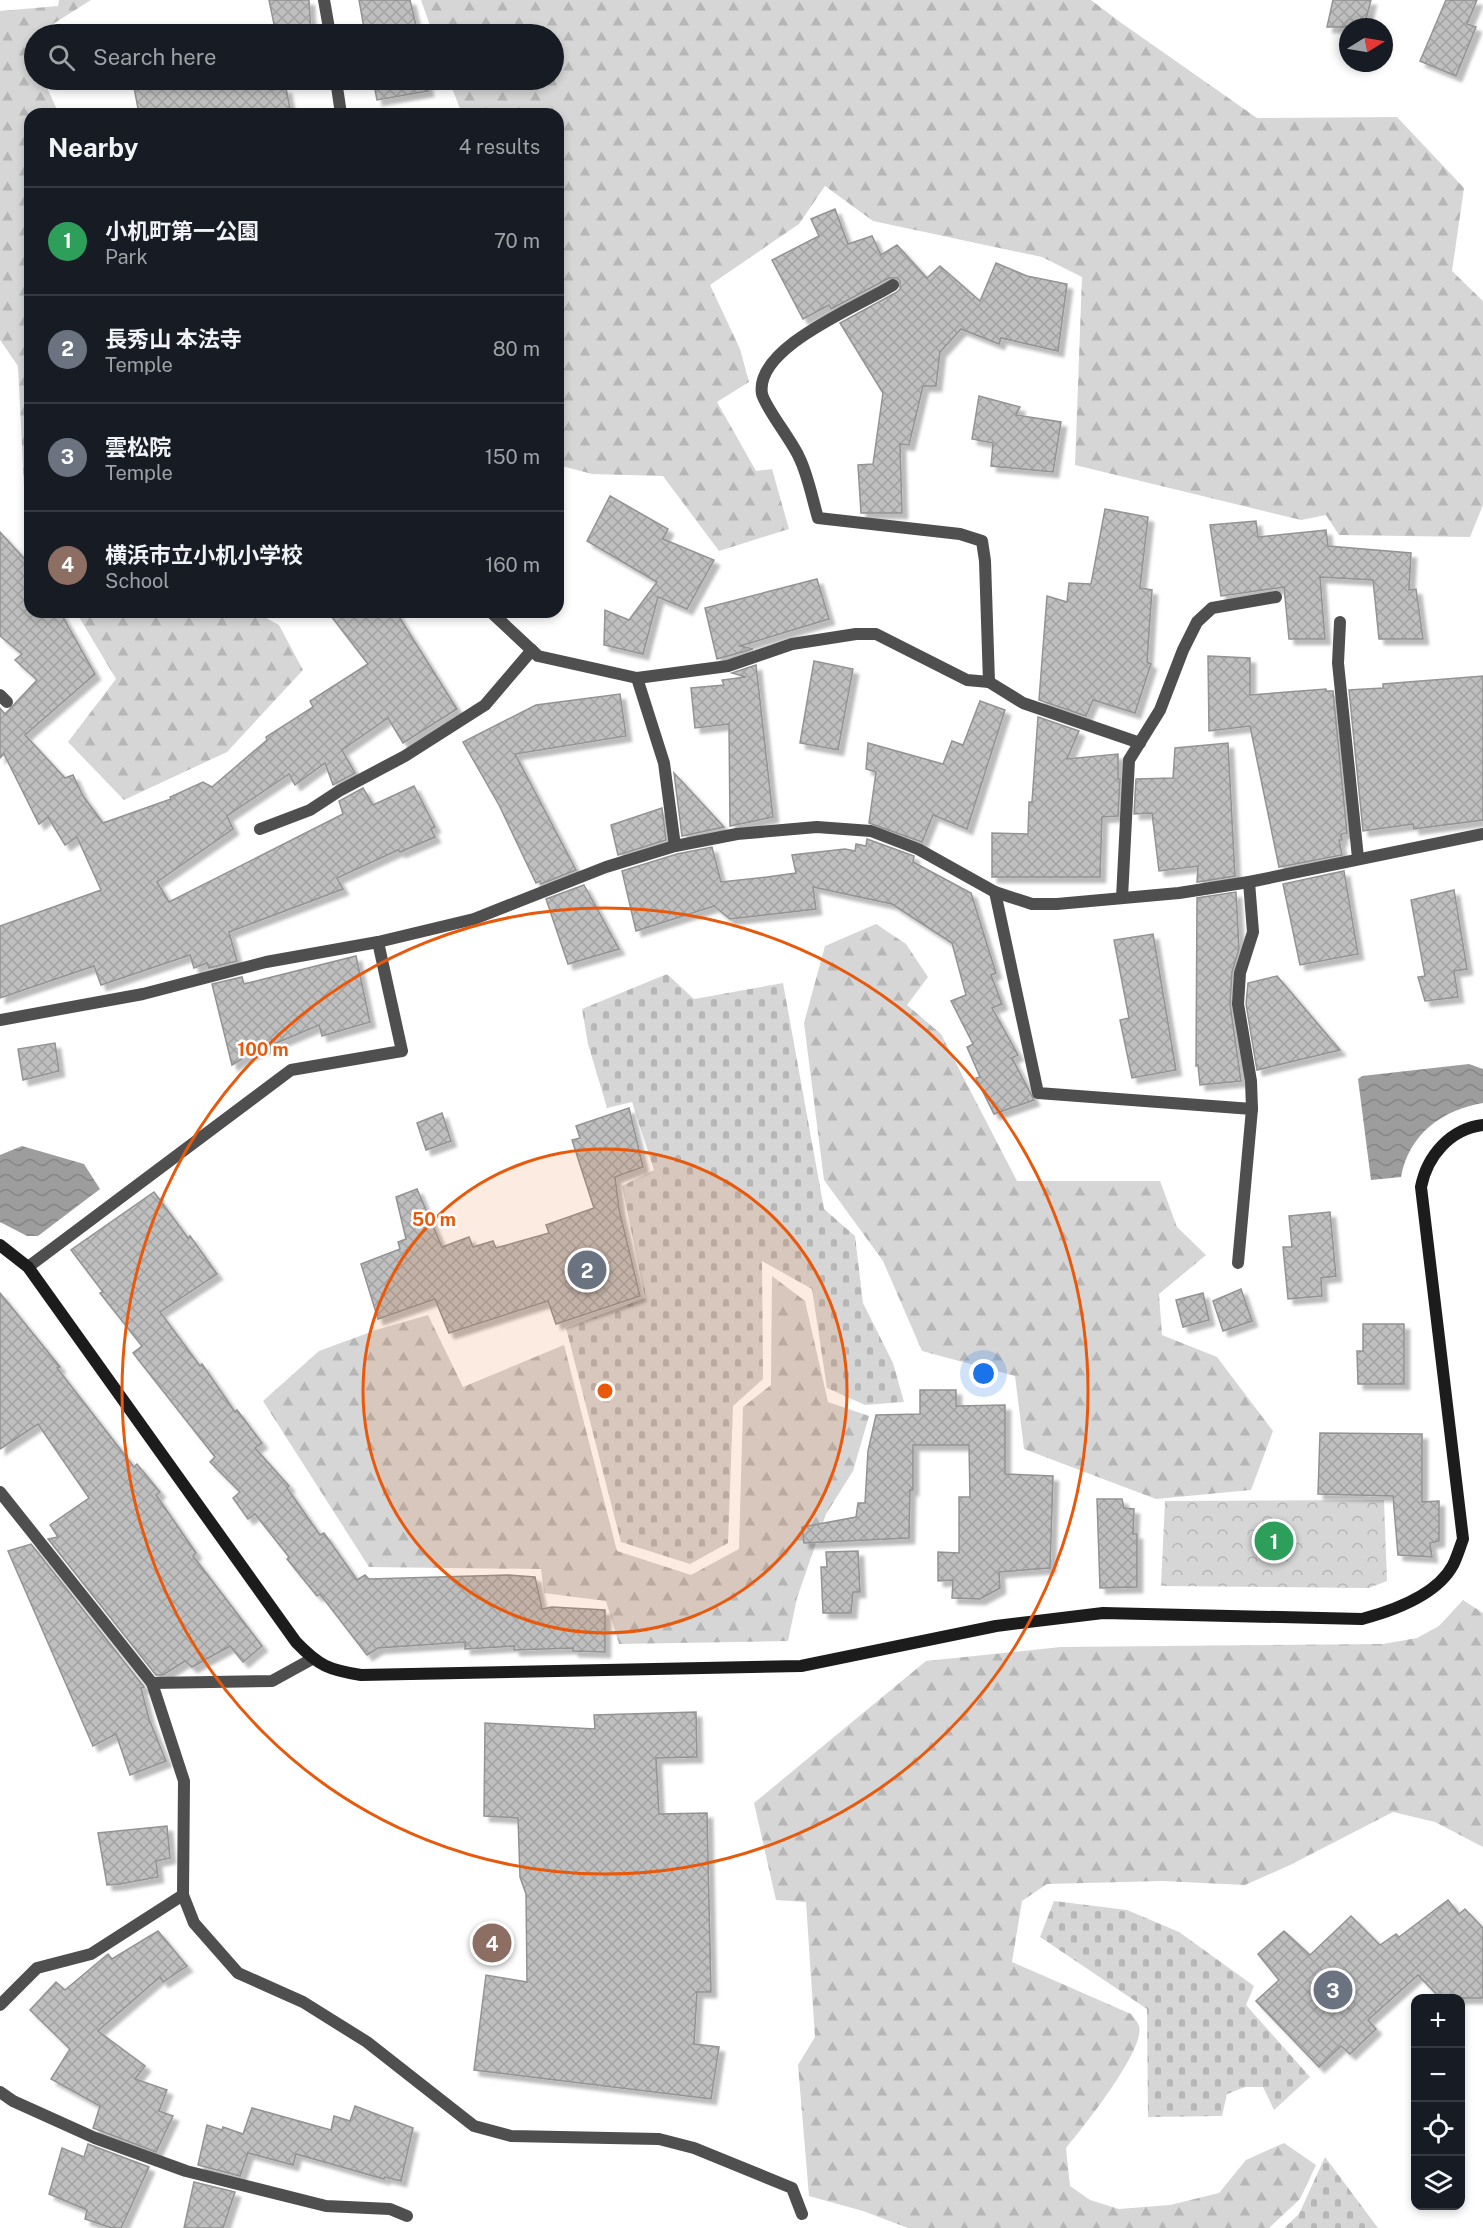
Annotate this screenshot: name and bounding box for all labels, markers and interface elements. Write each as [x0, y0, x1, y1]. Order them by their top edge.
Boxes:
north arrow [1339, 18, 1393, 72]
search box [24, 24, 564, 90]
icon: search [45, 41, 78, 74]
text: Search here [93, 44, 217, 70]
text: Nearby [48, 132, 138, 163]
text: 4 results [459, 135, 540, 159]
text: 小机町第一公園 [105, 218, 259, 244]
text: 1 [63, 229, 72, 253]
text: 70 m [494, 229, 540, 253]
text: Park [105, 245, 148, 269]
text: 長秀山 本法寺 [105, 326, 242, 352]
text: 2 [61, 337, 74, 361]
text: 80 m [493, 337, 540, 361]
text: Temple [105, 353, 173, 377]
text: 雲松院 [105, 434, 171, 460]
text: 3 [61, 445, 74, 469]
text: 150 m [485, 445, 540, 469]
text: Temple [105, 461, 173, 485]
text: 横浜市立小机小学校 [105, 542, 303, 568]
text: 4 [61, 553, 74, 577]
text: 160 m [485, 553, 540, 577]
text: School [105, 569, 169, 593]
text: 100 m [237, 1039, 289, 1060]
text: 50 m [412, 1209, 456, 1230]
pin: 2 [568, 1248, 606, 1292]
your location [969, 1359, 998, 1388]
centre of rings [595, 1381, 615, 1401]
pin: 1 [1254, 1518, 1294, 1564]
pin: 4 [472, 1920, 512, 1966]
pin: 3 [1314, 1968, 1352, 2012]
map controls [1411, 1994, 1465, 2210]
button: + [1411, 1994, 1465, 2048]
button: − [1411, 2048, 1465, 2102]
button: locate [1411, 2102, 1465, 2156]
button: layers [1411, 2156, 1465, 2210]

